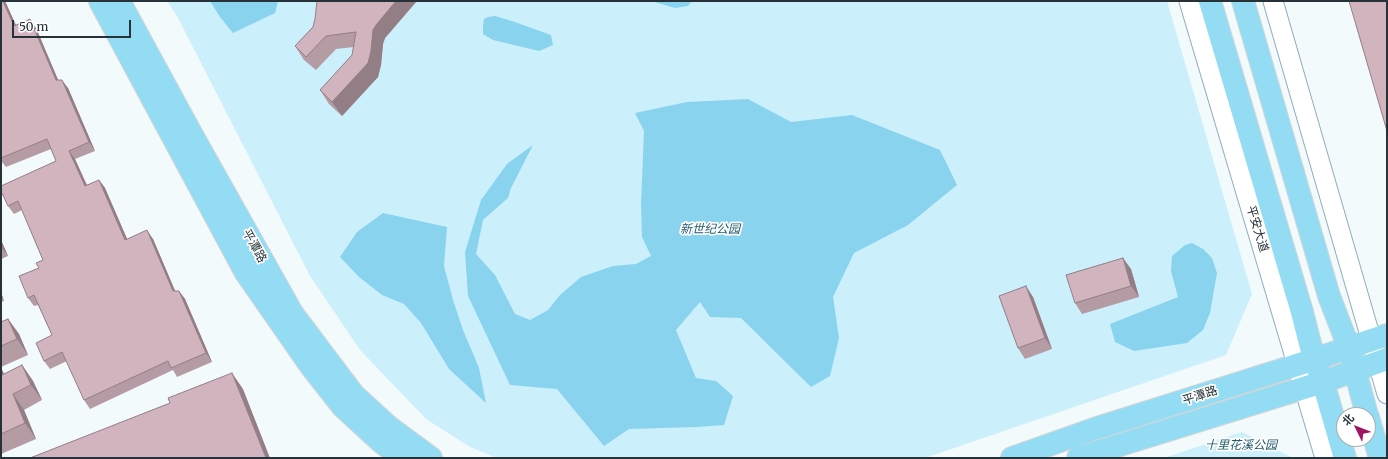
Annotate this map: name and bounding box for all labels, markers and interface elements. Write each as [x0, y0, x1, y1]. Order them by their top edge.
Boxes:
scale bar [14, 12, 133, 38]
text: 50 m [19, 19, 48, 34]
street label: 平安大道 [1243, 204, 1271, 254]
park label: 新世纪公园 [680, 223, 740, 237]
street label: 平潭路 [239, 227, 269, 265]
street label: 平潭路 [1181, 384, 1219, 408]
north arrow [1336, 407, 1376, 447]
text: 北 [1339, 411, 1357, 428]
park label: 十里花溪公园 [1205, 439, 1277, 453]

